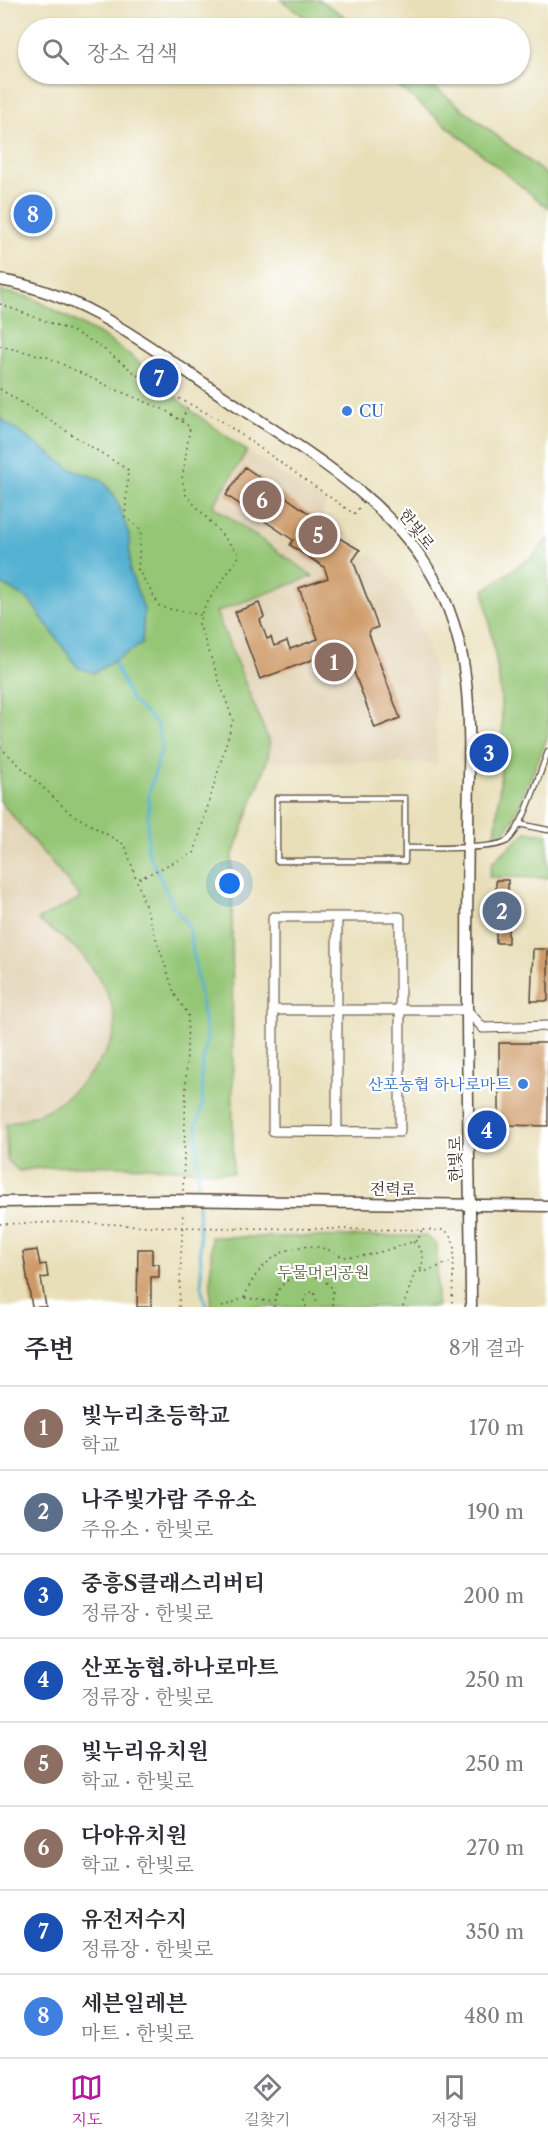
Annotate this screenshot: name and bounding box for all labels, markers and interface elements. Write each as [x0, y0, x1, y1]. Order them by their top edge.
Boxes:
search box [18, 18, 530, 84]
icon: search [39, 35, 72, 68]
text: 장소 검색 [87, 40, 178, 67]
pin: 8 [14, 192, 52, 236]
pin: 7 [140, 356, 178, 400]
place label: CU [359, 401, 384, 421]
marker: CU [340, 404, 354, 418]
pin: 6 [242, 478, 282, 522]
street label: 한빛로 [395, 505, 439, 554]
pin: 5 [298, 512, 338, 558]
pin: 1 [314, 640, 354, 684]
pin: 3 [470, 730, 508, 776]
your location [215, 869, 244, 898]
pin: 2 [482, 888, 522, 934]
place label: 산포농협 하나로마트 [368, 1074, 512, 1094]
marker: 산포농협 하나로마트 [516, 1077, 530, 1091]
pin: 4 [468, 1108, 506, 1152]
street label: 한빛로 [445, 1135, 465, 1182]
street label: 전력로 [370, 1179, 417, 1199]
park label: 두물머리공원 [277, 1262, 369, 1282]
text: 주변 [24, 1333, 74, 1365]
text: 8개 결과 [449, 1336, 524, 1360]
text: 빛누리초등학교 [81, 1402, 230, 1429]
text: 1 [39, 1416, 48, 1440]
text: 170 m [469, 1416, 524, 1440]
text: 학교 [81, 1433, 120, 1457]
text: 나주빛가람 주유소 [81, 1486, 257, 1513]
text: 2 [38, 1500, 49, 1524]
text: 190 m [467, 1500, 524, 1524]
text: 주유소 · 한빛로 [81, 1517, 213, 1541]
text: 중흥S클래스리버티 [81, 1570, 265, 1597]
text: 3 [38, 1584, 49, 1608]
text: 200 m [463, 1584, 524, 1608]
text: 정류장 · 한빛로 [81, 1601, 213, 1625]
text: 산포농협.하나로마트 [81, 1654, 278, 1681]
text: 4 [38, 1668, 49, 1692]
text: 250 m [465, 1668, 524, 1692]
text: 정류장 · 한빛로 [81, 1685, 213, 1709]
text: 빛누리유치원 [81, 1738, 209, 1765]
text: 5 [38, 1752, 49, 1776]
text: 250 m [465, 1752, 524, 1776]
text: 학교 · 한빛로 [81, 1769, 194, 1793]
text: 다야유치원 [81, 1822, 187, 1849]
text: 6 [38, 1836, 49, 1860]
text: 270 m [466, 1836, 524, 1860]
text: 학교 · 한빛로 [81, 1853, 194, 1877]
text: 유전저수지 [81, 1906, 187, 1933]
text: 7 [38, 1920, 49, 1944]
text: 350 m [466, 1920, 524, 1944]
text: 정류장 · 한빛로 [81, 1937, 213, 1961]
text: 세븐일레븐 [81, 1990, 187, 2017]
text: 8 [37, 2004, 50, 2028]
text: 480 m [464, 2004, 524, 2028]
text: 마트 · 한빛로 [81, 2021, 194, 2045]
tab: 지도 [70, 2071, 103, 2130]
tab: 길찾기 [244, 2071, 291, 2130]
tab: 저장됨 [431, 2071, 478, 2130]

